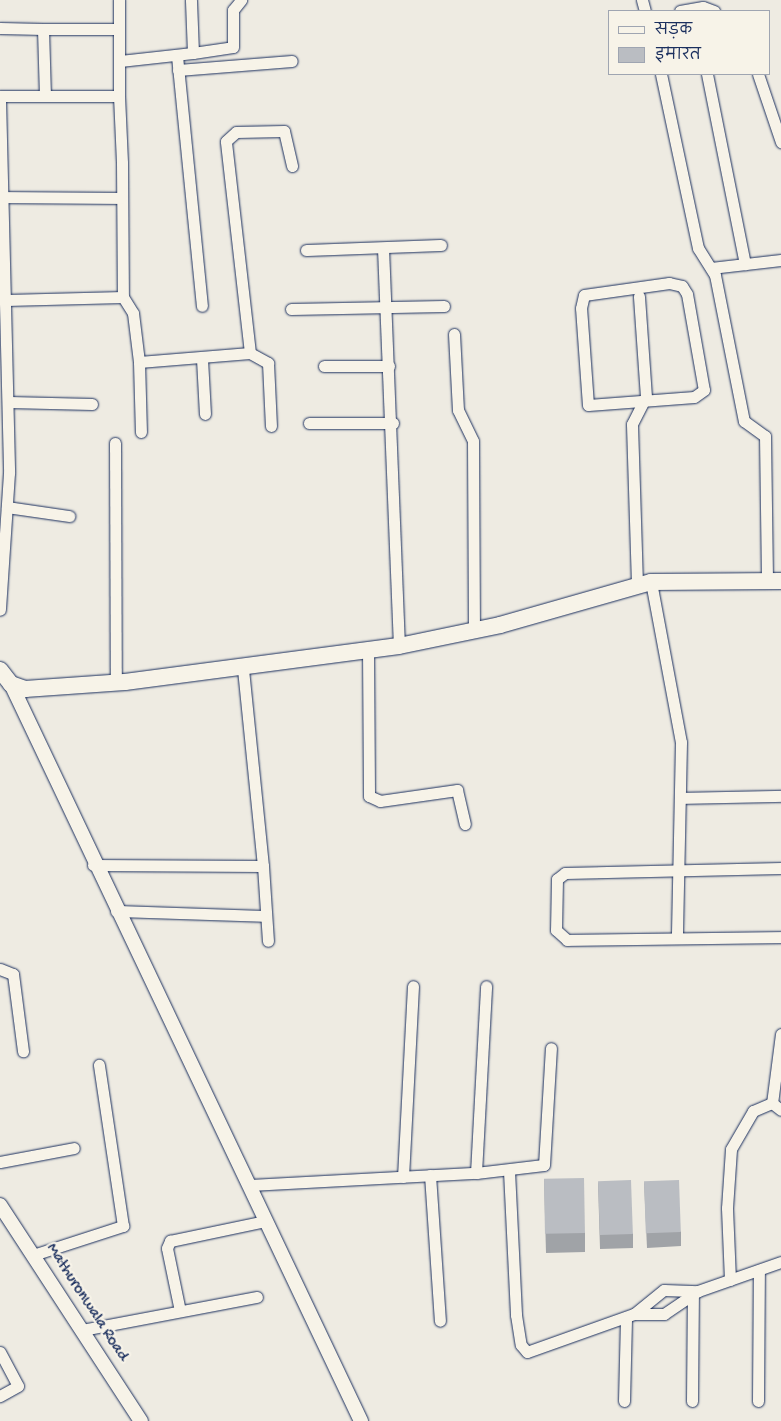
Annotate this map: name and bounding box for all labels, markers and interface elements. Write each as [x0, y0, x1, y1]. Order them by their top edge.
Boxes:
legend [608, 10, 771, 75]
text: सड़क [655, 22, 692, 40]
text: इमारत [655, 47, 701, 65]
street label: Mathuronwala Road [41, 1240, 131, 1366]

